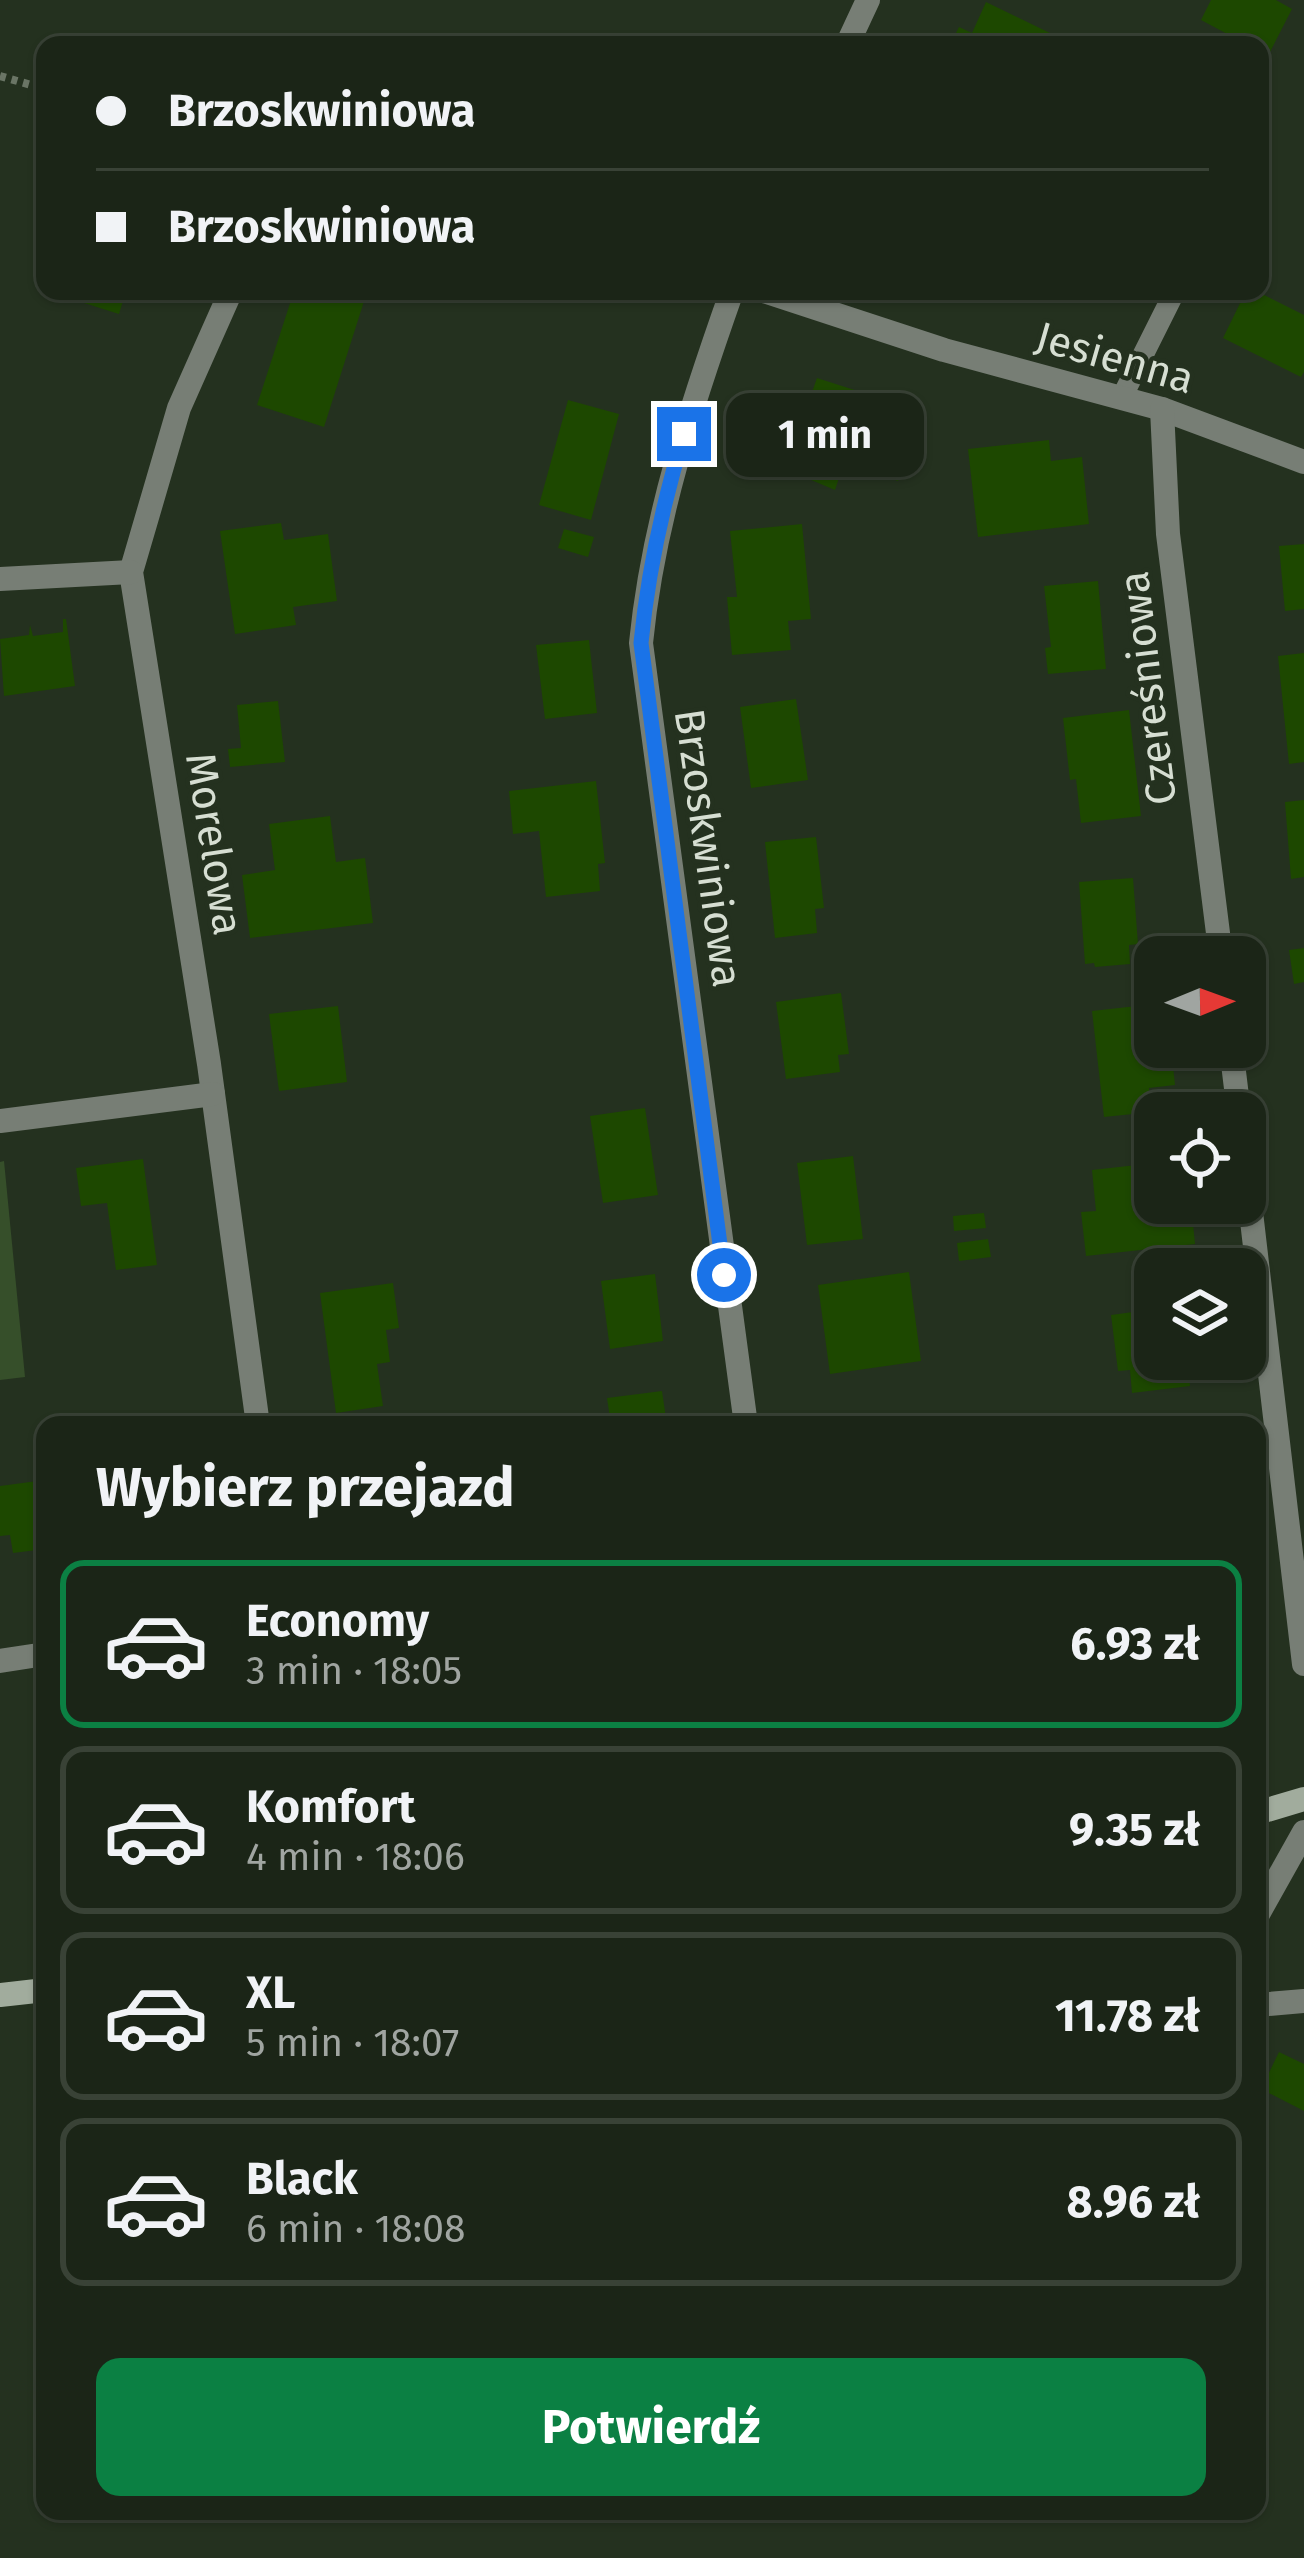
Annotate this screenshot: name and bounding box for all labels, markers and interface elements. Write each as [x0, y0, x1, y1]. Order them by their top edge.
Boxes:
text: Brzoskwiniowa [168, 84, 476, 138]
text: Brzoskwiniowa [168, 200, 476, 254]
street label: Jesienna [1030, 312, 1200, 404]
callout: 1 min [726, 392, 924, 476]
route end [657, 407, 711, 461]
text: 1 min [778, 412, 872, 458]
street label: Czereśniowa [1109, 568, 1187, 808]
street label: Brzoskwiniowa [664, 706, 752, 990]
street label: Morelowa [175, 749, 253, 939]
north arrow [1134, 936, 1266, 1068]
map controls [1134, 936, 1266, 1380]
button: locate [1134, 1092, 1266, 1224]
route start [697, 1248, 751, 1302]
button: layers [1134, 1248, 1266, 1380]
text: Wybierz przejazd [96, 1456, 515, 1520]
icon: car [102, 1590, 210, 1698]
text: Economy [246, 1594, 429, 1648]
text: 6.93 zł [1070, 1617, 1200, 1671]
text: 3 min · 18:05 [246, 1648, 462, 1694]
icon: car [102, 1776, 210, 1884]
text: Komfort [246, 1780, 415, 1834]
text: 9.35 zł [1069, 1803, 1200, 1857]
text: 4 min · 18:06 [246, 1834, 465, 1880]
icon: car [102, 1962, 210, 2070]
text: XL [246, 1966, 295, 2020]
text: 11.78 zł [1055, 1989, 1200, 2043]
text: 5 min · 18:07 [246, 2020, 459, 2066]
icon: car [102, 2148, 210, 2256]
text: Black [246, 2152, 358, 2206]
text: 8.96 zł [1067, 2175, 1200, 2229]
text: 6 min · 18:08 [246, 2206, 465, 2252]
button: Potwierdź [96, 2358, 1206, 2496]

